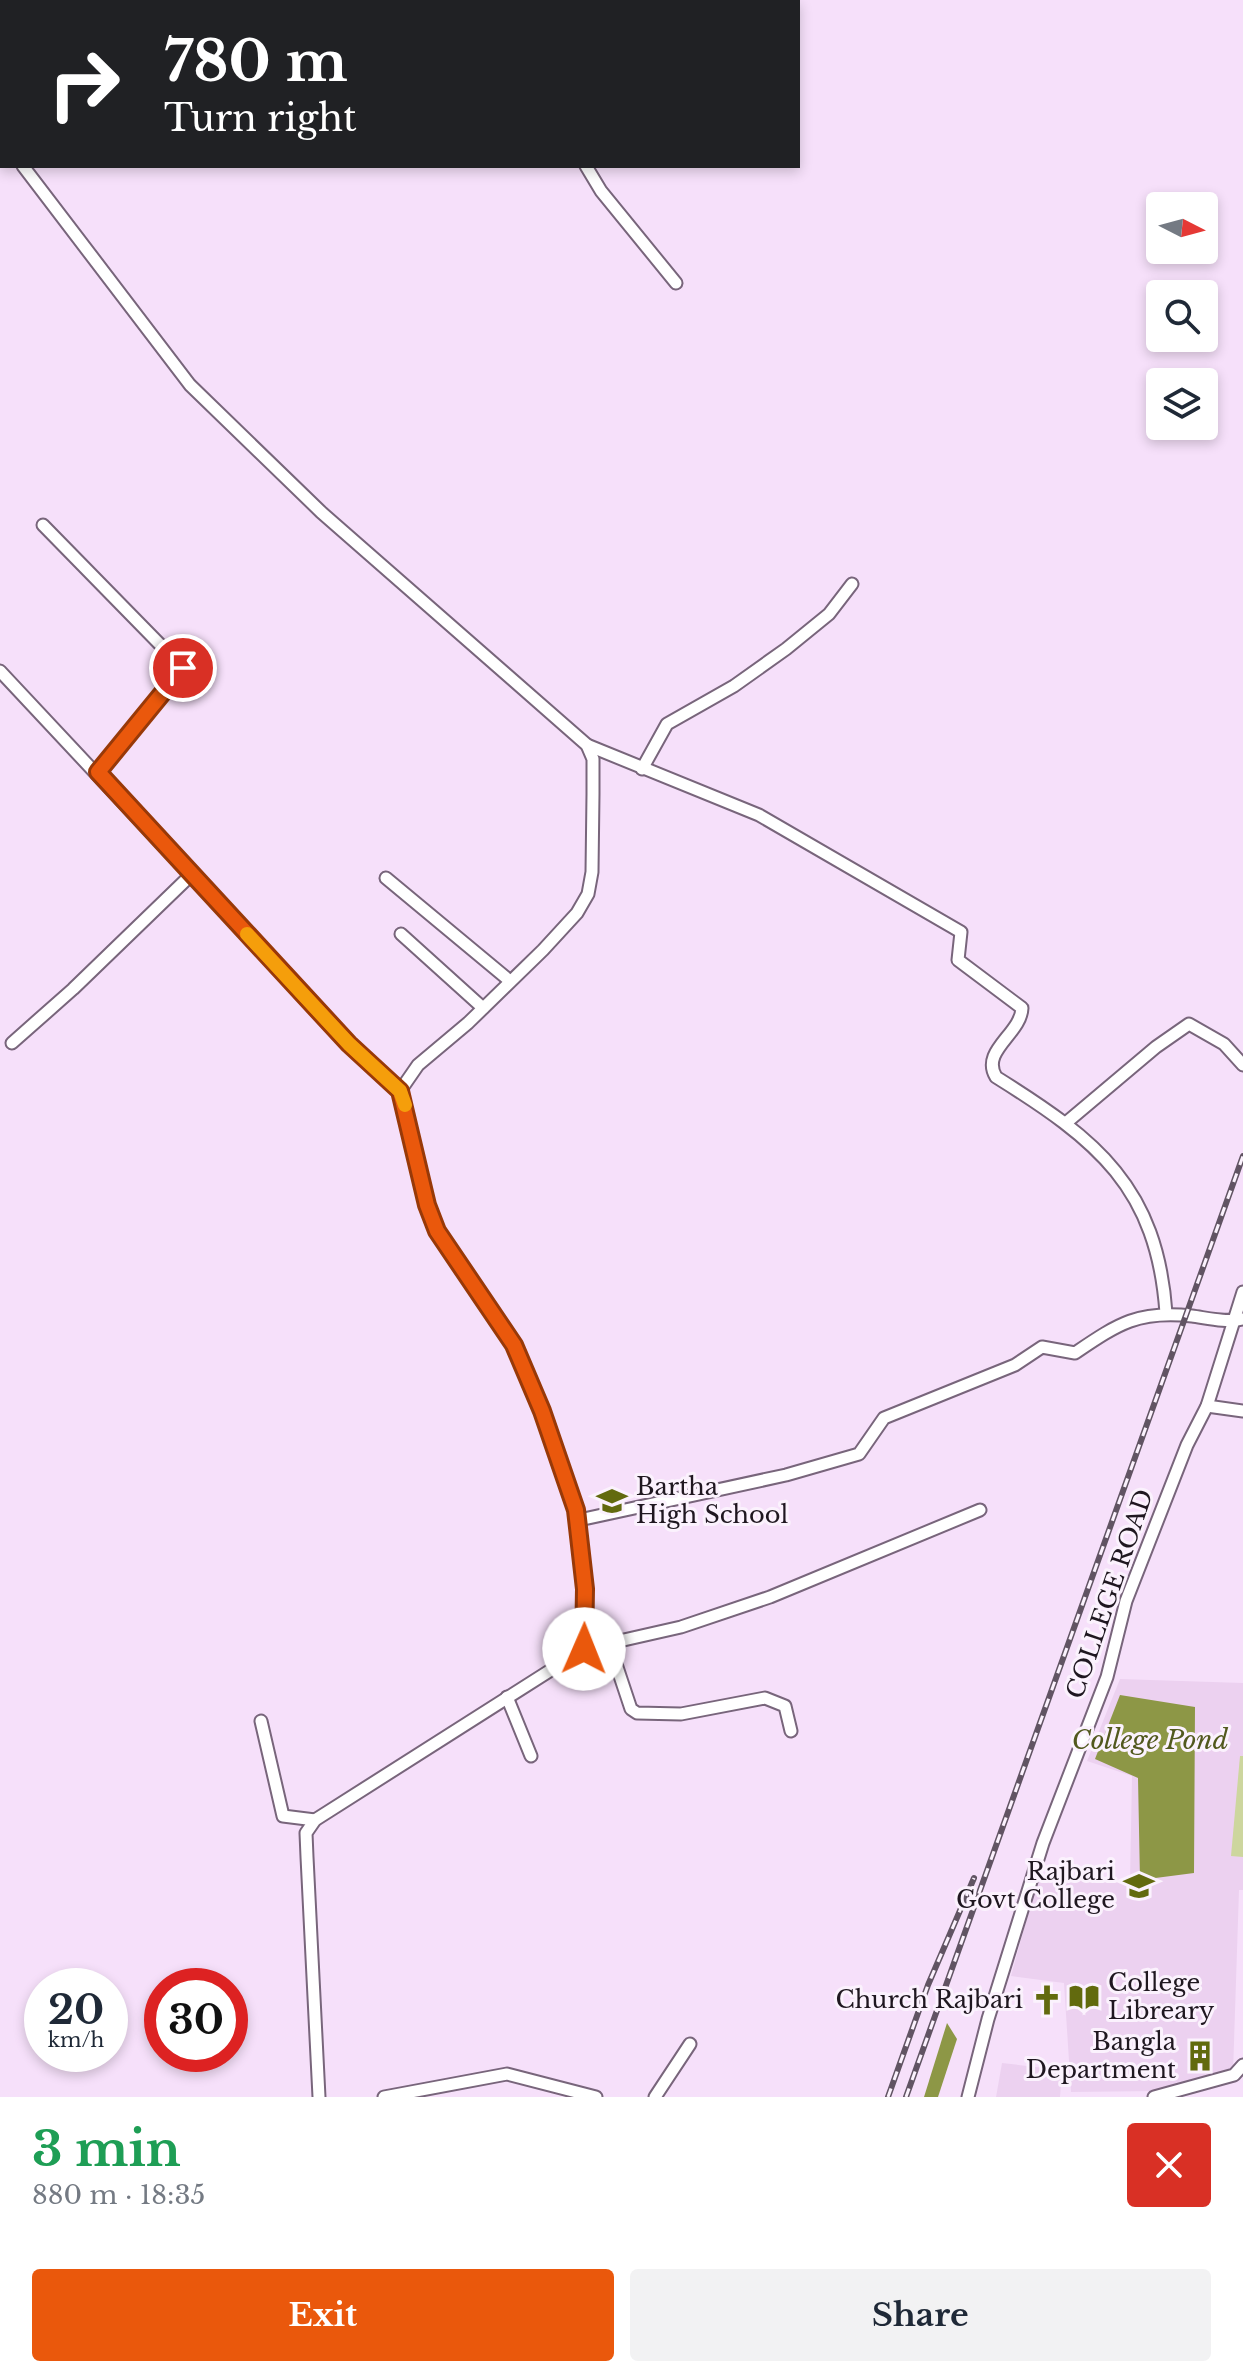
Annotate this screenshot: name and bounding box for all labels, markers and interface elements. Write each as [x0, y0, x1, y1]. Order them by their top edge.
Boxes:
text: 780 m [164, 27, 348, 96]
icon: right [32, 32, 136, 136]
text: Turn right [164, 96, 357, 141]
north arrow [1146, 192, 1218, 264]
map controls [1146, 192, 1218, 440]
button: search [1146, 280, 1218, 352]
button: layers [1146, 368, 1218, 440]
pin [149, 634, 217, 702]
icon: arrive [161, 646, 205, 690]
place label: Bartha High School [636, 1472, 788, 1529]
school or university icon: Bartha High School [595, 1484, 629, 1518]
street label: COLLEGE ROAD [1060, 1485, 1159, 1702]
position arrow [542, 1607, 626, 1691]
water label: College Pond [1072, 1724, 1229, 1756]
place label: Rajbari Govt College [956, 1857, 1115, 1914]
school or university icon: Rajbari Govt College [1122, 1869, 1156, 1903]
speed limit sign: 30 [144, 1968, 248, 2072]
place label: College Libreary [1108, 1968, 1215, 2025]
library icon: College Libreary [1067, 1980, 1101, 2014]
church icon: Church Rajbari [1030, 1983, 1064, 2017]
text: 20 [48, 1985, 104, 2035]
place label: Church Rajbari [836, 1985, 1023, 2014]
place label: Bangla Department [1026, 2027, 1177, 2084]
text: km/h [48, 2028, 104, 2052]
building icon: Bangla Department [1183, 2039, 1217, 2073]
text: 3 min [32, 2119, 181, 2179]
button: close [1127, 2123, 1211, 2207]
text: 880 m · 18:35 [32, 2179, 205, 2211]
button: Exit [32, 2269, 614, 2361]
button: Share [630, 2269, 1211, 2361]

